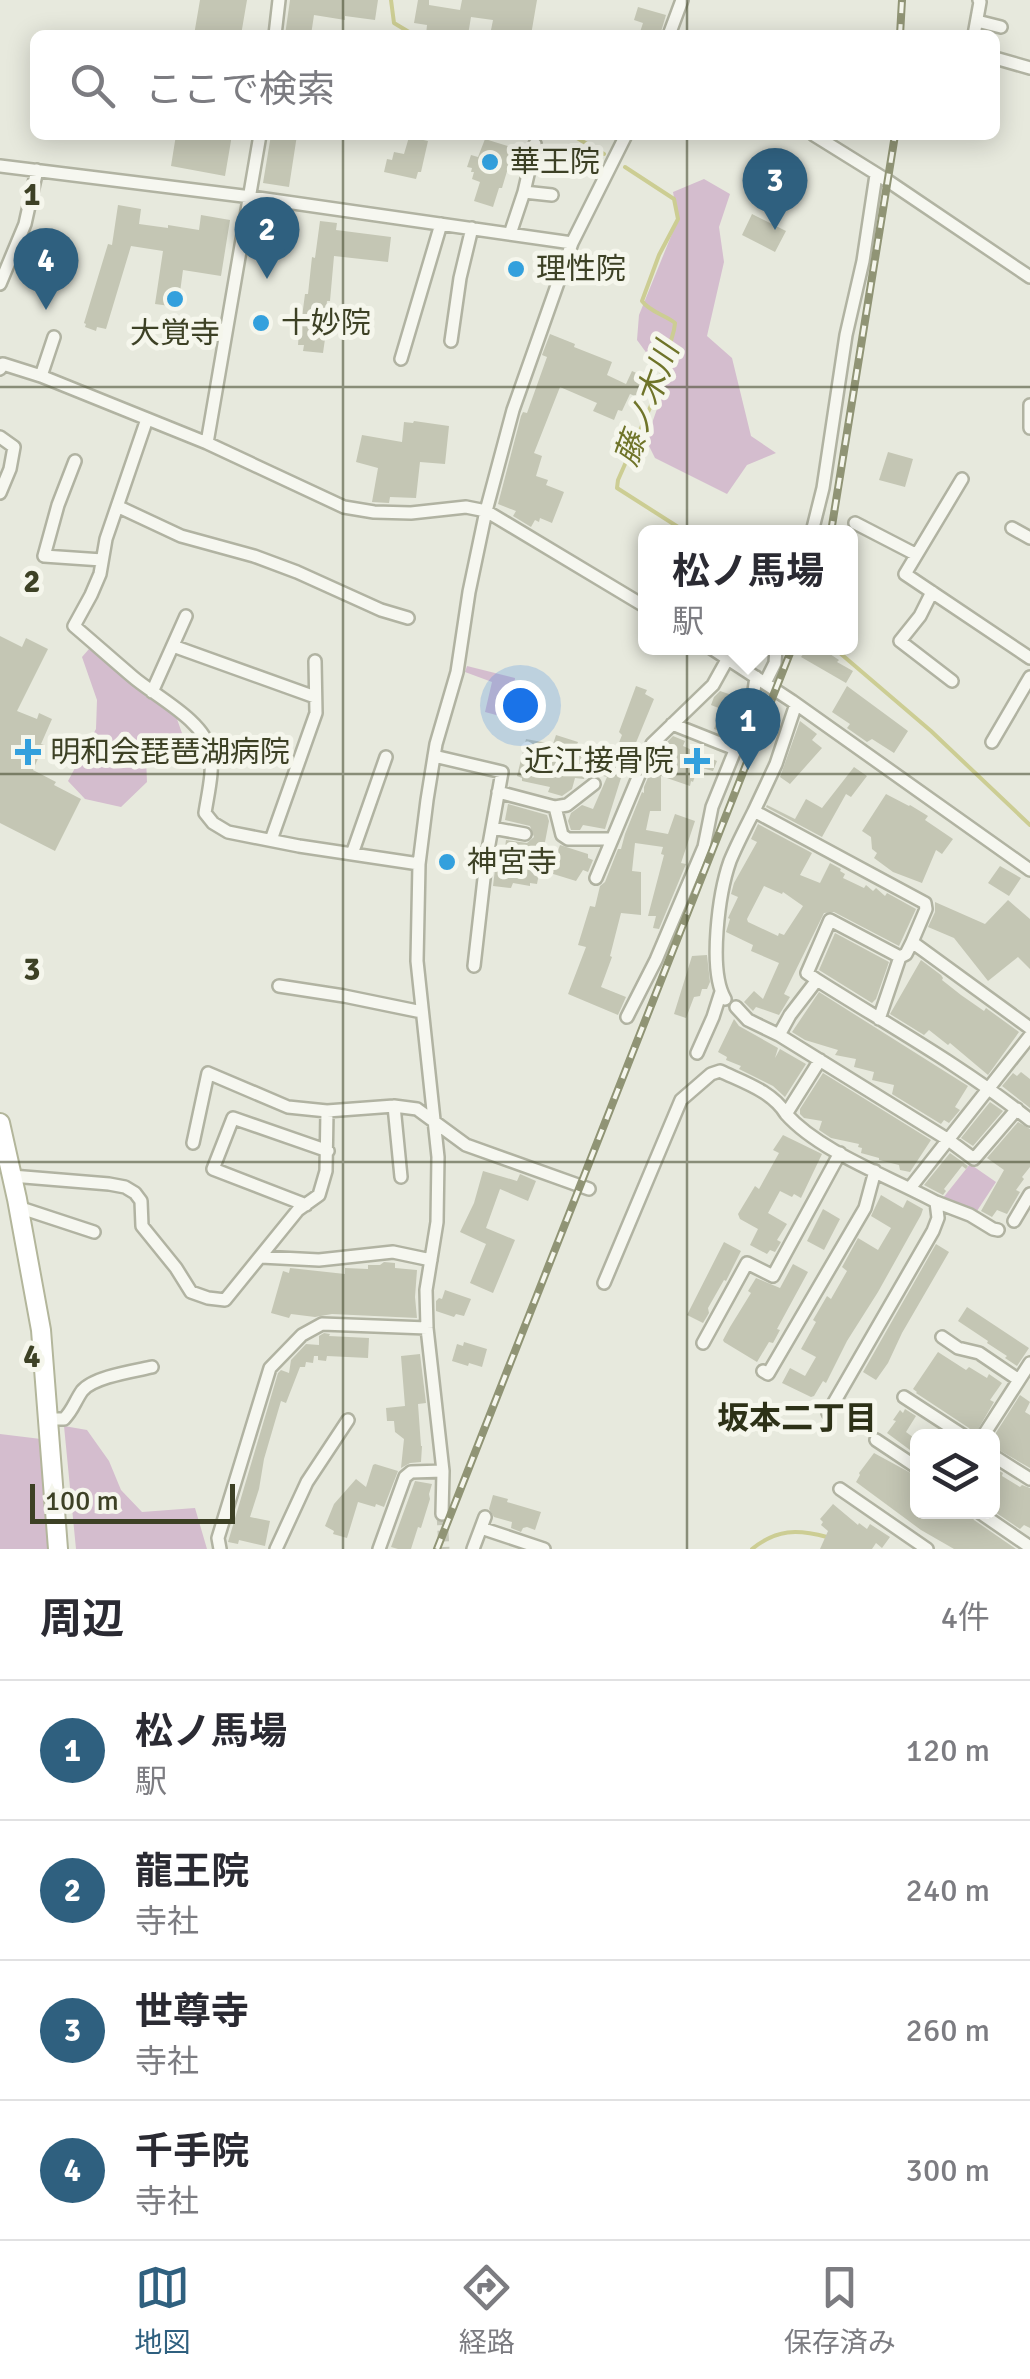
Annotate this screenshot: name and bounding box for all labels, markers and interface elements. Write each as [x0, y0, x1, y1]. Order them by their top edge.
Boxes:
search box [30, 30, 1000, 140]
icon: search [65, 58, 120, 113]
text: ここで検索 [145, 66, 335, 113]
place label: 華王院 [510, 144, 600, 181]
pin: 3 [742, 148, 808, 230]
marker: 華王院 [479, 151, 501, 173]
text: 1 [23, 175, 41, 214]
pin: 2 [234, 196, 300, 279]
pin: 4 [13, 228, 78, 310]
place label: 理性院 [536, 251, 626, 288]
marker: 理性院 [505, 258, 527, 280]
marker: 大覚寺 [164, 288, 186, 310]
place label: 十妙院 [281, 305, 371, 342]
marker: 十妙院 [250, 312, 272, 334]
place label: 大覚寺 [130, 315, 220, 352]
water label: 藤ノ木川 [607, 334, 688, 471]
popup [638, 525, 858, 655]
text: 松ノ馬場 [672, 548, 824, 595]
text: 2 [23, 562, 41, 601]
text: 駅 [672, 602, 704, 641]
your location [495, 680, 546, 731]
pin: 1 [716, 688, 780, 770]
place label: 明和会琵琶湖病院 [50, 734, 290, 771]
marker: 明和会琵琶湖病院 [15, 739, 41, 765]
place label: 近江接骨院 [524, 743, 674, 780]
marker: 近江接骨院 [684, 748, 710, 774]
place label: 神宮寺 [467, 844, 557, 881]
marker: 神宮寺 [436, 851, 458, 873]
text: 3 [23, 950, 41, 989]
text: 4 [23, 1337, 41, 1376]
district label: 坂本二丁目 [717, 1399, 877, 1438]
map controls [910, 1429, 1000, 1519]
button: layers [910, 1429, 1000, 1519]
scale bar [30, 1479, 235, 1524]
text: 100 m [45, 1484, 119, 1518]
text: 周辺 [40, 1594, 124, 1645]
text: 4件 [941, 1598, 990, 1637]
text: 松ノ馬場 [135, 1708, 287, 1755]
text: 1 [64, 1731, 81, 1770]
text: 120 m [906, 1731, 990, 1770]
text: 駅 [135, 1762, 167, 1801]
text: 龍王院 [135, 1848, 249, 1895]
text: 2 [64, 1871, 81, 1910]
text: 240 m [906, 1871, 990, 1910]
text: 寺社 [135, 1902, 199, 1941]
text: 世尊寺 [135, 1988, 249, 2035]
text: 3 [64, 2011, 81, 2050]
text: 260 m [906, 2011, 990, 2050]
text: 寺社 [135, 2042, 199, 2081]
text: 千手院 [135, 2128, 249, 2175]
text: 4 [64, 2151, 81, 2190]
text: 300 m [906, 2151, 990, 2190]
text: 寺社 [135, 2182, 199, 2221]
tab: 地図 [134, 2260, 190, 2360]
tab: 経路 [459, 2260, 515, 2360]
tab: 保存済み [784, 2260, 896, 2360]

